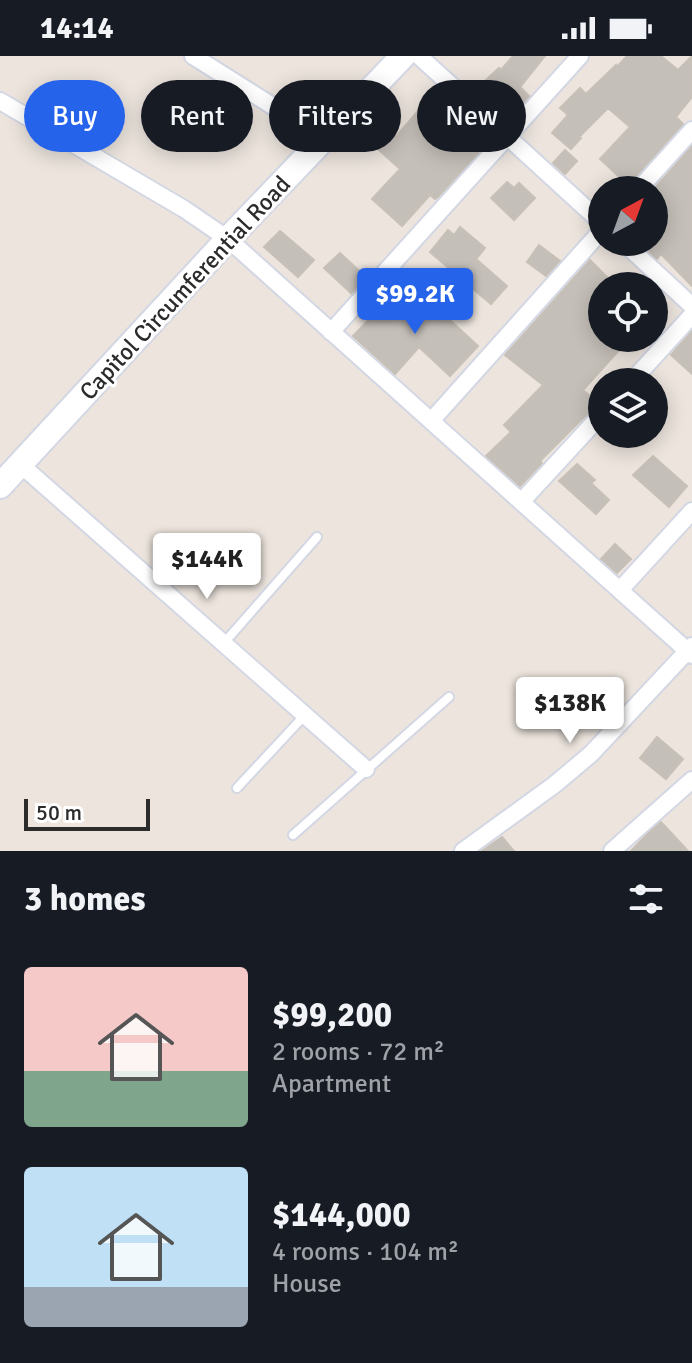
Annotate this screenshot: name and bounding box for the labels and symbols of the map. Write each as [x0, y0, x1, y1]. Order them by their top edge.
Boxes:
street label: Capitol Circumferential Road [73, 170, 297, 406]
north arrow [588, 176, 668, 256]
pin: $99.2K [350, 268, 480, 336]
pin: $144K [151, 533, 263, 601]
pin: $138K [514, 677, 626, 745]
scale bar [24, 795, 150, 831]

